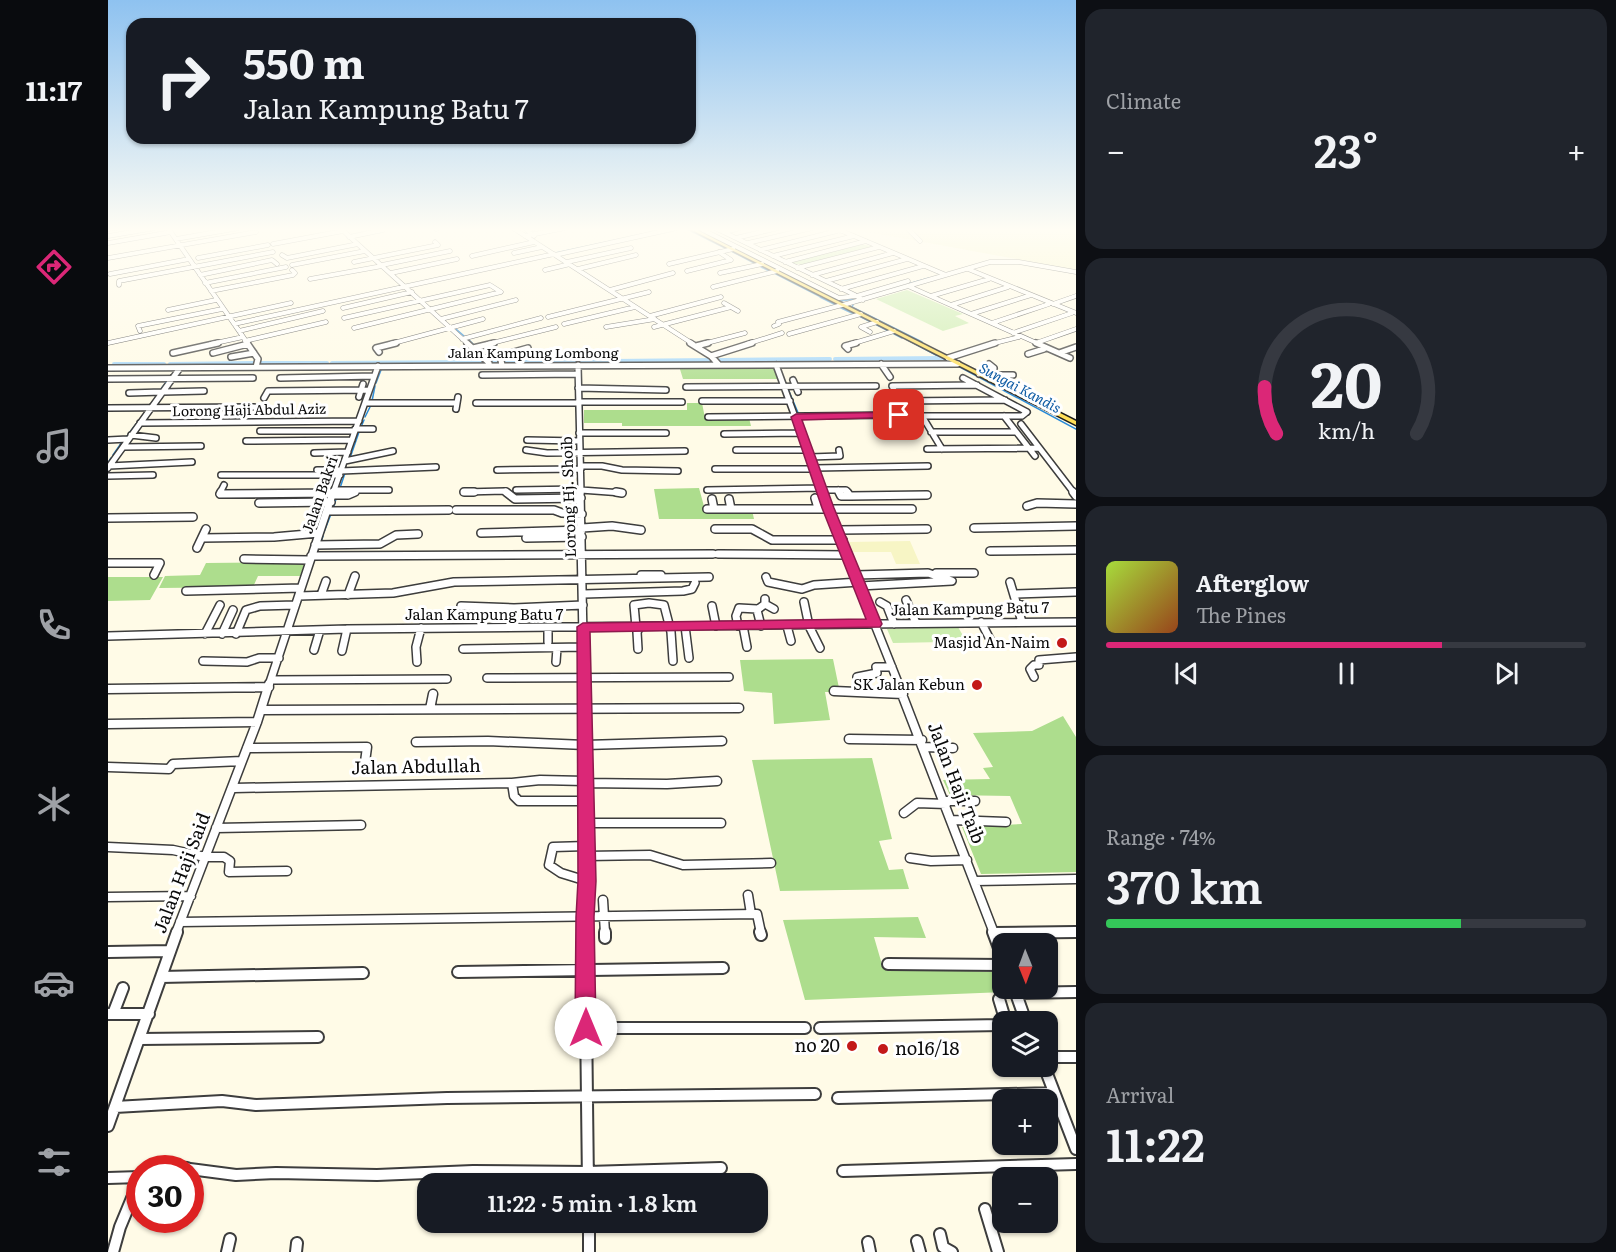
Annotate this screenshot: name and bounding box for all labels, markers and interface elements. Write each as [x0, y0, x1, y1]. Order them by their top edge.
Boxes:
text: 550 m [243, 30, 365, 92]
icon: right [144, 42, 222, 120]
text: 11:17 [26, 69, 82, 109]
text: Climate [1106, 85, 1181, 115]
text: Jalan Kampung Batu 7 [243, 87, 529, 127]
text: 23° [1314, 115, 1378, 182]
text: − [1106, 124, 1125, 173]
text: + [1567, 124, 1586, 173]
icon: directions [33, 246, 75, 288]
text: 20 [1310, 336, 1382, 428]
street label: Jalan Kampung Lombong [447, 342, 619, 362]
water label: Sungai Kandis [976, 357, 1065, 417]
pin [873, 389, 924, 440]
street label: Lorong Haji Abdul Aziz [172, 398, 326, 420]
icon: arrive [882, 398, 915, 431]
text: km/h [1317, 415, 1375, 447]
icon: music [33, 425, 75, 467]
street label: Lorong Hj. Shoib [554, 436, 581, 558]
street label: Jalan Bakri [295, 453, 343, 536]
text: Afterglow [1196, 566, 1309, 599]
street label: Jalan Kampung Batu 7 [890, 595, 1050, 620]
text: The Pines [1196, 599, 1286, 629]
street label: Jalan Kampung Batu 7 [405, 602, 564, 625]
icon: phone [33, 604, 75, 646]
place label: Masjid An-Naim [933, 630, 1050, 653]
marker: Masjid An-Naim [1055, 636, 1069, 650]
icon: previous [1170, 657, 1203, 690]
icon: pause [1330, 657, 1363, 690]
icon: next [1490, 657, 1523, 690]
place label: SK Jalan Kebun [853, 672, 965, 695]
marker: SK Jalan Kebun [970, 678, 984, 692]
street label: Jalan Haji Taib [922, 718, 993, 847]
street label: Jalan Abdullah [351, 751, 481, 780]
icon: climate [33, 783, 75, 825]
street label: Jalan Haji Said [145, 808, 216, 937]
text: Range · 74% [1106, 821, 1216, 851]
text: 370 km [1106, 851, 1263, 918]
north arrow [992, 933, 1058, 999]
map controls [992, 933, 1058, 1233]
icon: car [33, 962, 75, 1004]
position arrow [554, 996, 618, 1060]
button: layers [992, 1011, 1058, 1077]
place label: no 20 [795, 1031, 840, 1058]
place label: no16/18 [895, 1034, 959, 1061]
marker: no 20 [845, 1039, 859, 1053]
marker: no16/18 [876, 1042, 890, 1056]
text: Arrival [1106, 1079, 1174, 1109]
button: + [992, 1089, 1058, 1155]
text: 11:22 [1106, 1109, 1205, 1176]
icon: filters [33, 1141, 75, 1183]
speed limit sign: 30 [126, 1155, 204, 1233]
button: − [992, 1167, 1058, 1233]
text: 11:22 · 5 min · 1.8 km [487, 1186, 698, 1219]

